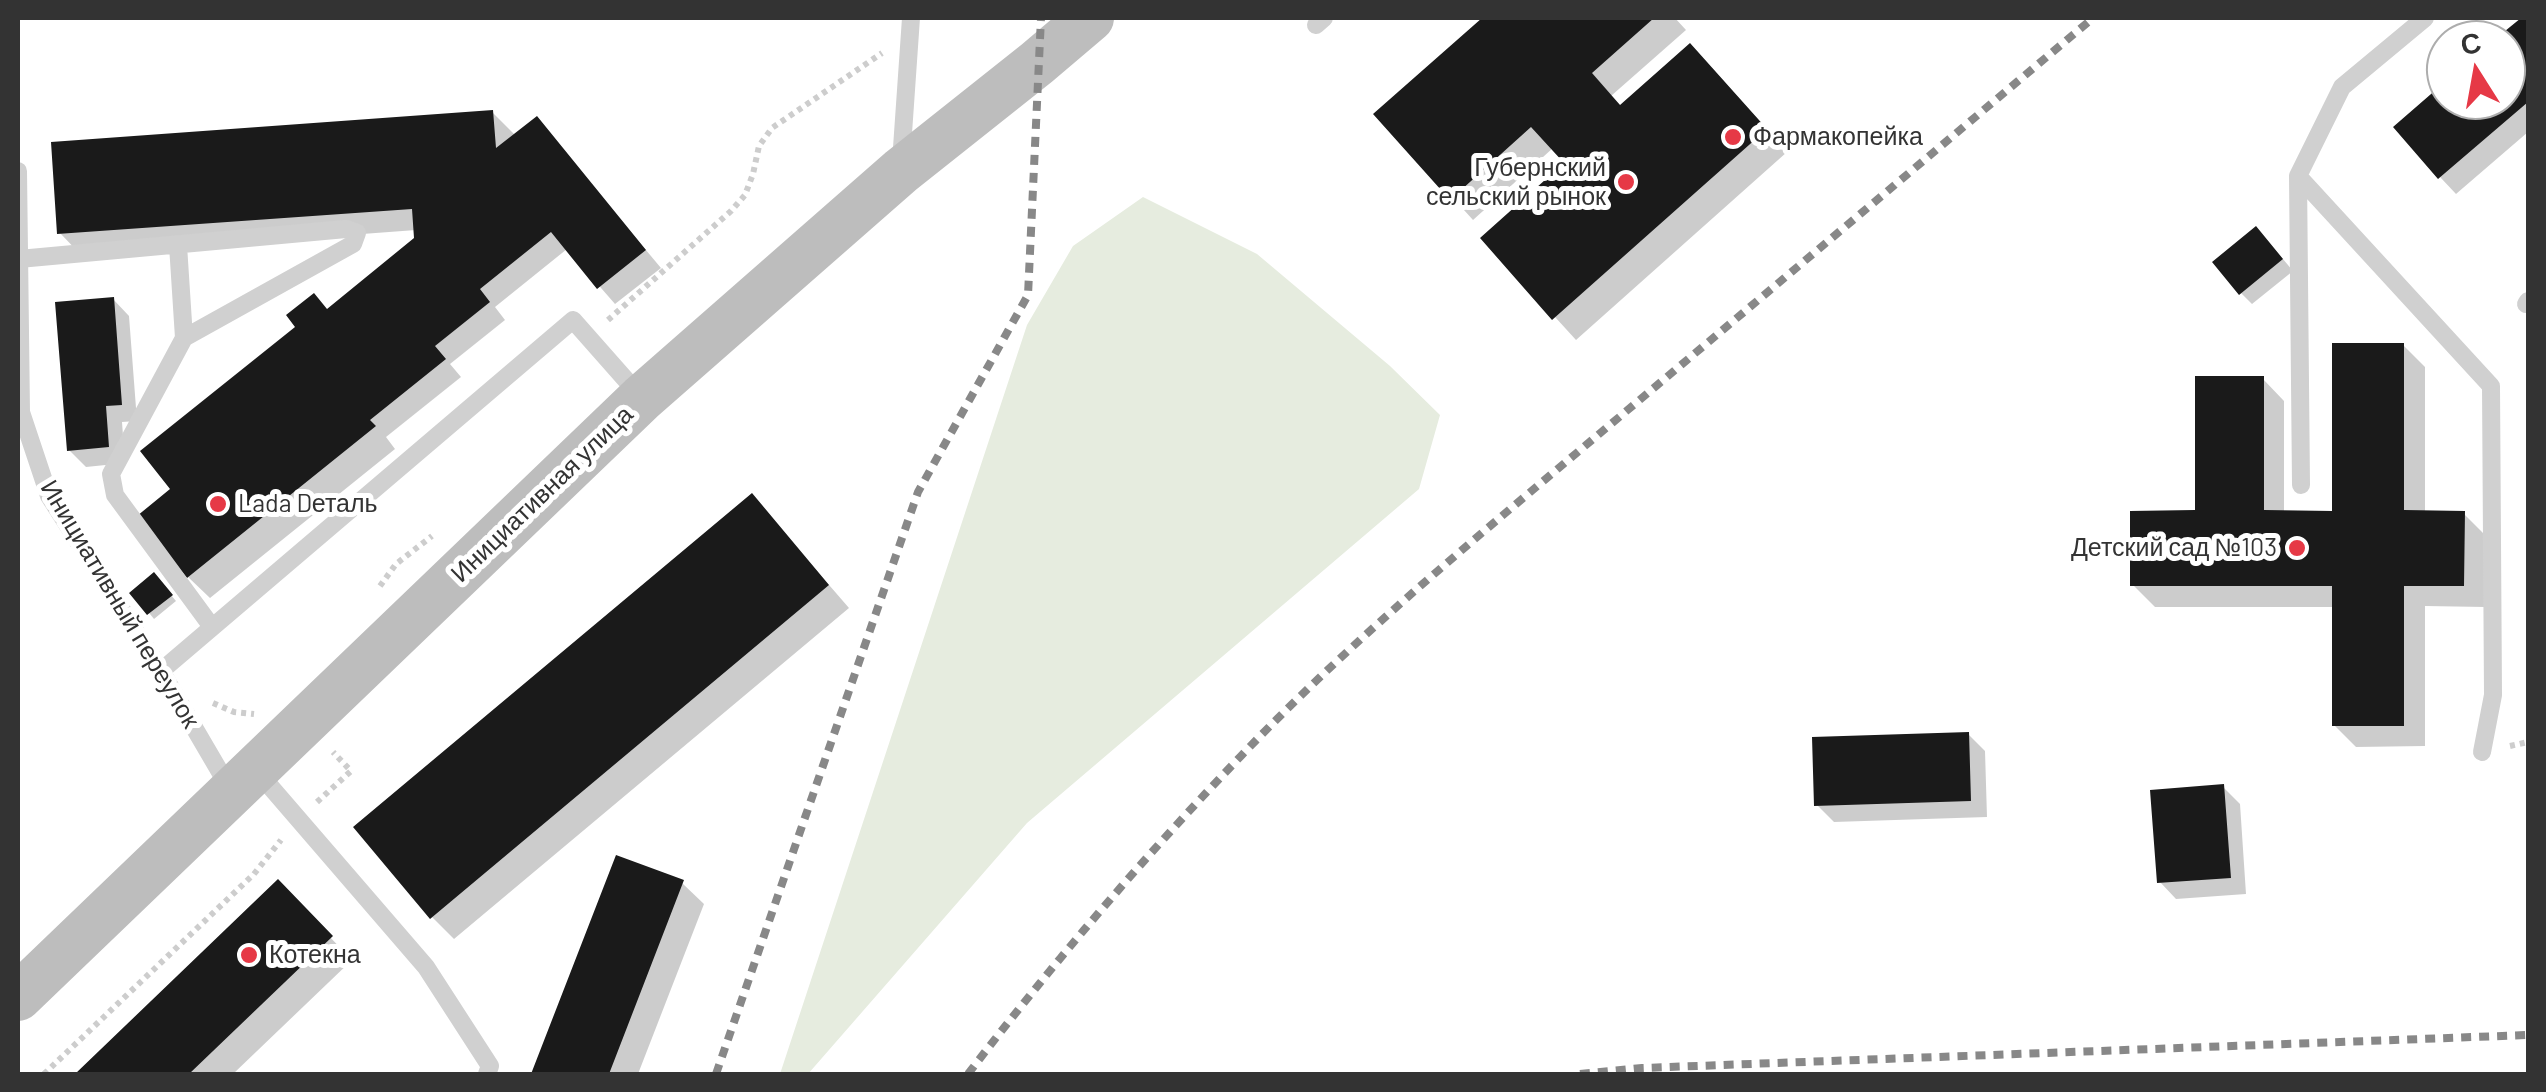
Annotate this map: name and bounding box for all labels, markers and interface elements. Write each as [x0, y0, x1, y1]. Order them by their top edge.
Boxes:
north arrow [2426, 20, 2526, 120]
text: С [2457, 24, 2484, 61]
place label: Фармакопейка [1753, 122, 1923, 152]
marker: Фармакопейка [1722, 126, 1744, 148]
place label: Губернский сельский рынок [1426, 153, 1606, 212]
marker: Губернский сельский рынок [1615, 171, 1637, 193]
street label: Инициативная улица [445, 399, 639, 589]
street label: Инициативный переулок [34, 475, 206, 733]
place label: Lada Dеталь [238, 489, 378, 519]
marker: Lada Dеталь [207, 493, 229, 515]
place label: Детский сад №103 [2071, 533, 2277, 563]
marker: Детский сад №103 [2286, 537, 2308, 559]
place label: Котекна [269, 940, 361, 970]
marker: Котекна [238, 944, 260, 966]

